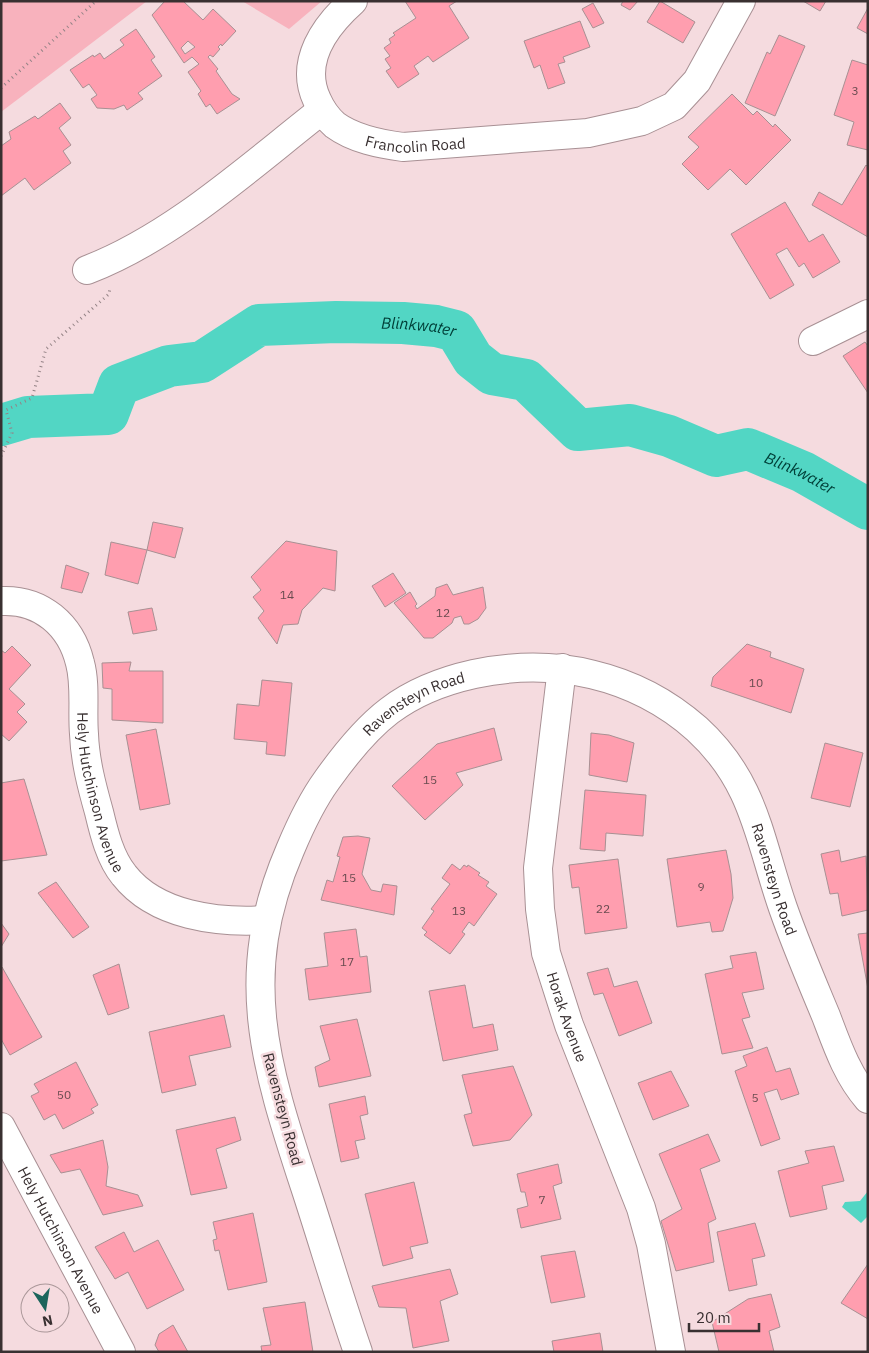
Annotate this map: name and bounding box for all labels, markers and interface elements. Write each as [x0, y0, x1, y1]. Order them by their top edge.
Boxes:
house number: 3 [851, 83, 859, 98]
street label: Francolin Road [363, 131, 466, 156]
water label: Blinkwater [381, 313, 460, 341]
water label: Blinkwater [762, 447, 840, 499]
house number: 14 [280, 587, 294, 602]
house number: 12 [436, 605, 450, 620]
street label: Ravensteyn Road [358, 667, 467, 740]
house number: 10 [749, 675, 763, 690]
street label: Hely Hutchinson Avenue [74, 712, 129, 876]
house number: 15 [423, 772, 437, 787]
street label: Ravensteyn Road [748, 821, 802, 938]
house number: 15 [342, 870, 356, 885]
house number: 9 [697, 879, 705, 894]
house number: 22 [596, 901, 610, 916]
house number: 13 [452, 903, 466, 918]
house number: 17 [340, 954, 354, 969]
street label: Horak Avenue [543, 969, 592, 1064]
street label: Ravensteyn Road [259, 1051, 307, 1167]
house number: 50 [57, 1087, 71, 1102]
house number: 5 [751, 1090, 759, 1105]
street label: Hely Hutchinson Avenue [14, 1163, 108, 1317]
house number: 7 [538, 1192, 546, 1207]
north arrow [20, 1283, 70, 1333]
scale bar [689, 1300, 759, 1332]
text: 20 m [696, 1308, 731, 1327]
text: N [41, 1311, 55, 1331]

